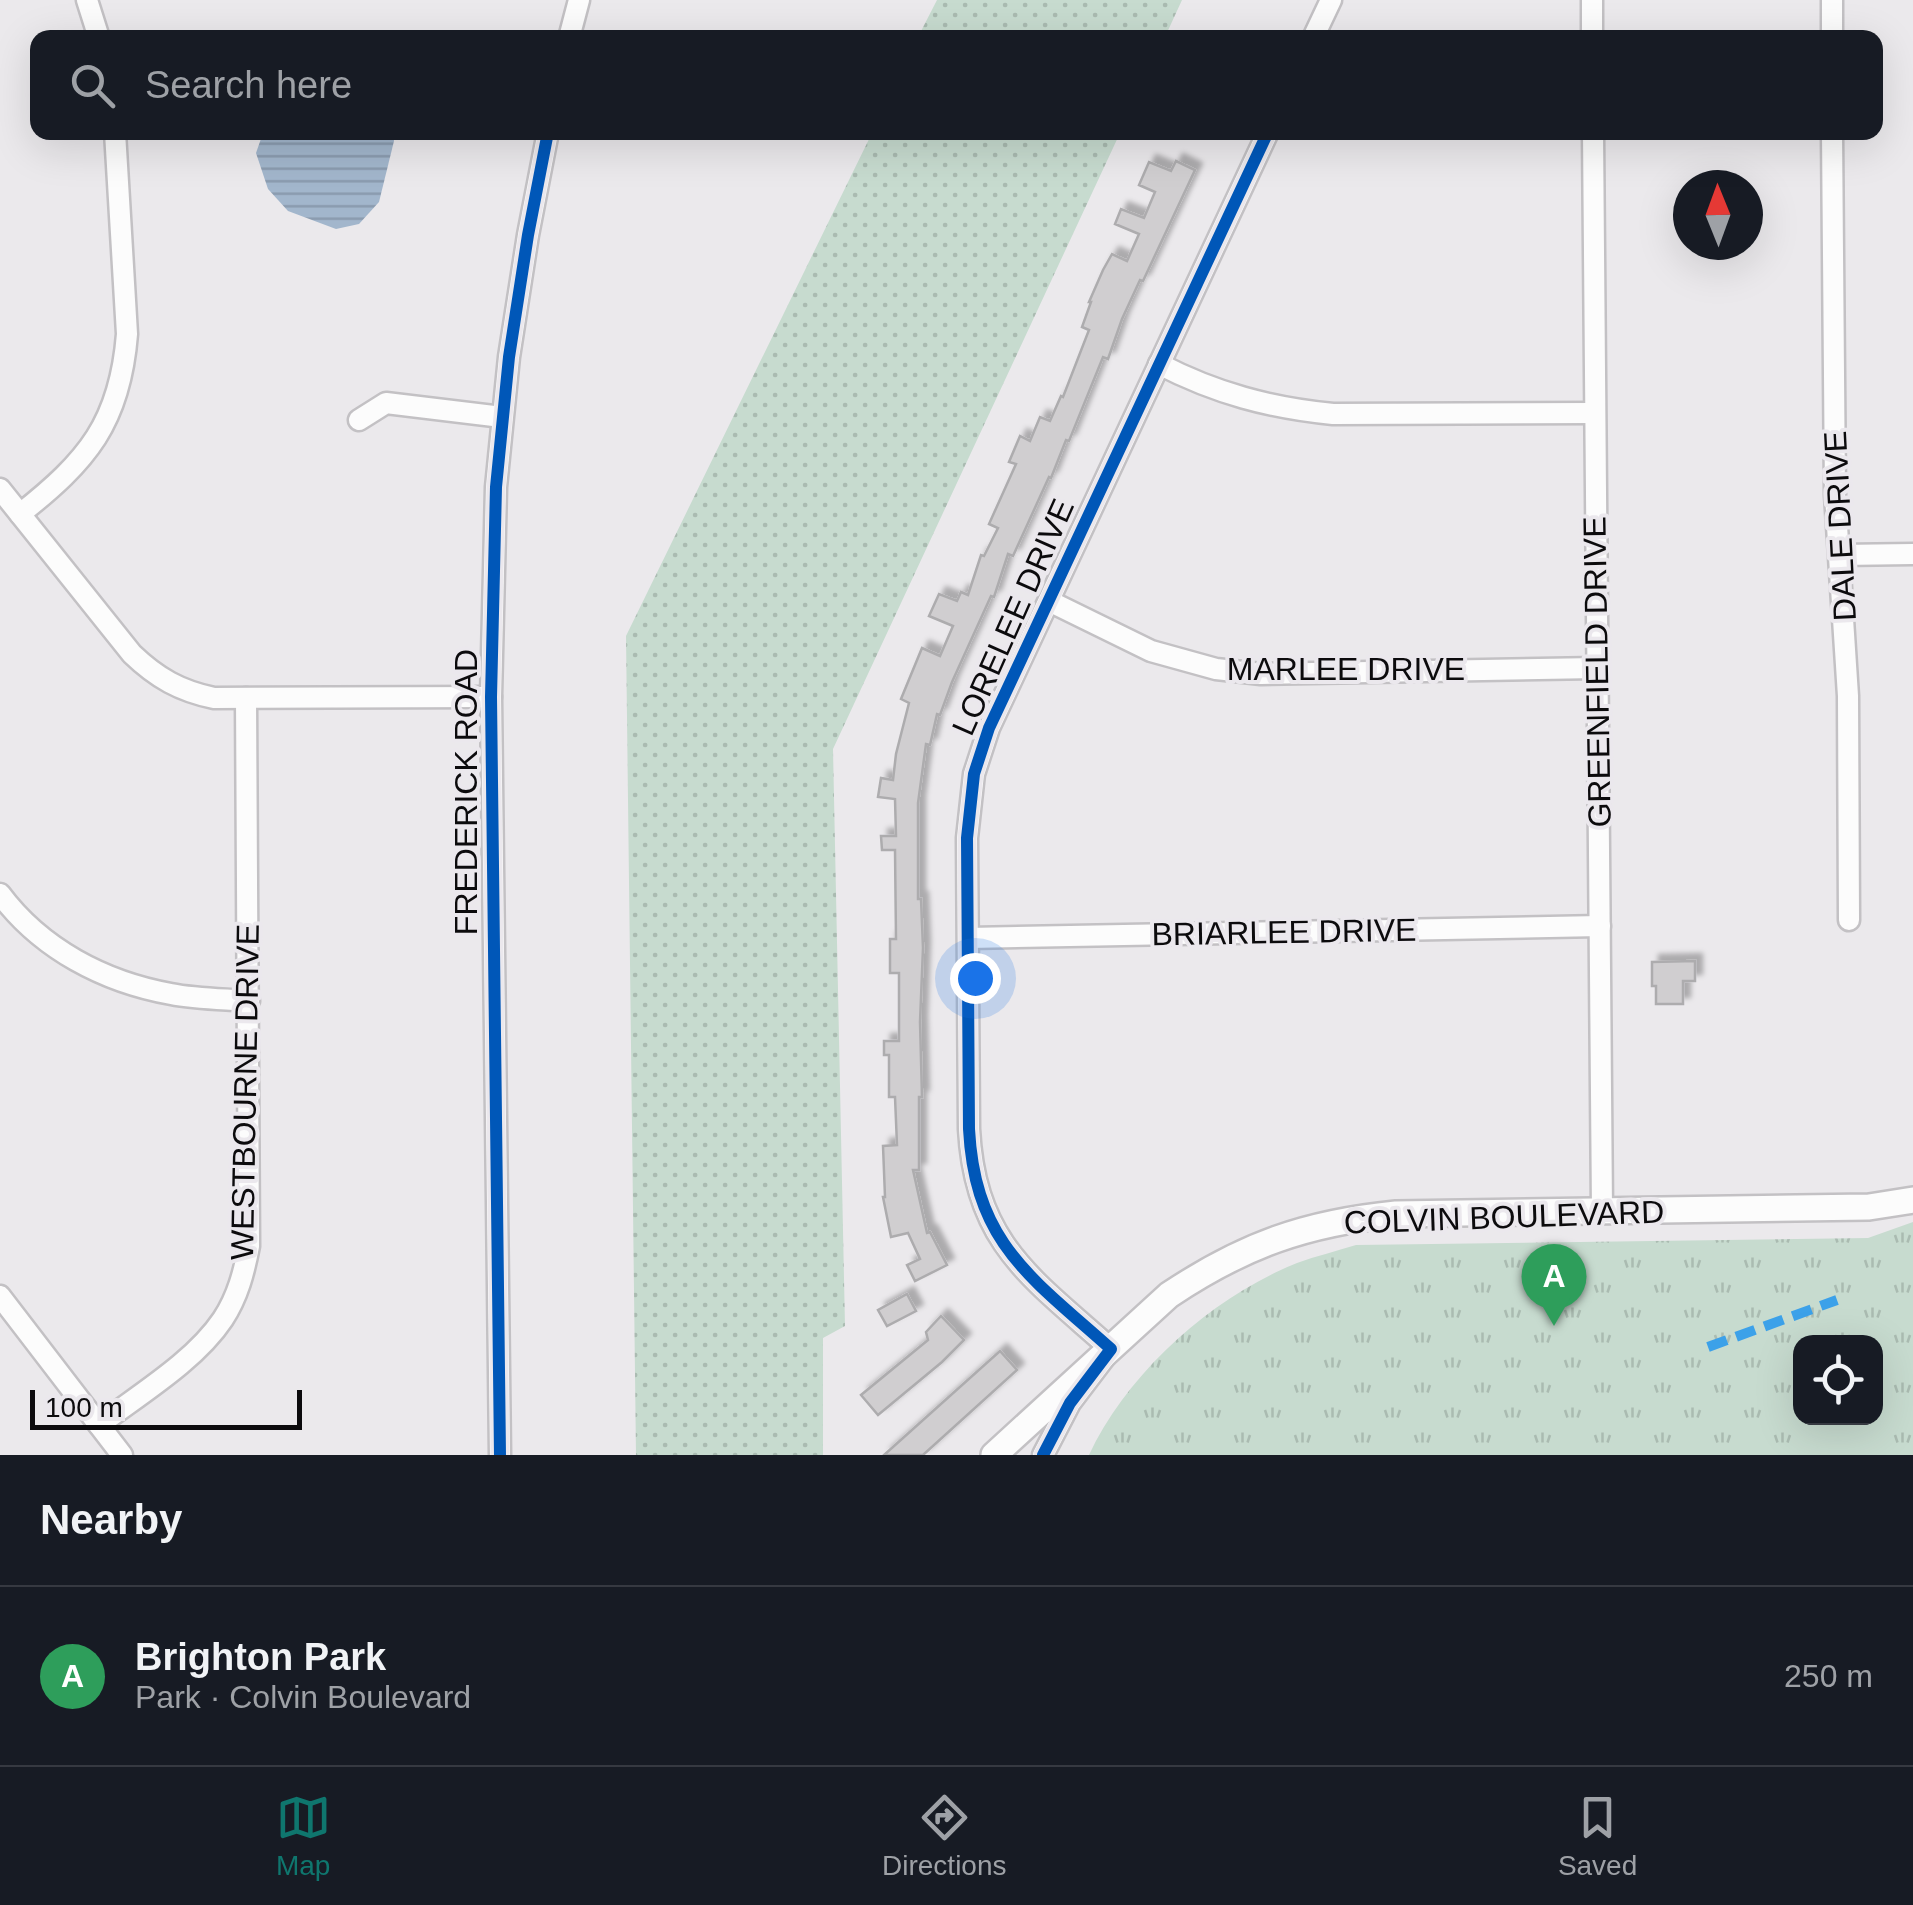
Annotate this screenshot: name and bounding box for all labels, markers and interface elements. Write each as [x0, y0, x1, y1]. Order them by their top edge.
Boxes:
search box [30, 30, 1883, 140]
icon: search [65, 58, 120, 113]
text: Search here [145, 64, 352, 106]
north arrow [1673, 170, 1763, 260]
street label: DALE DRIVE [1817, 430, 1863, 622]
street label: LORELEE DRIVE [945, 494, 1081, 740]
street label: GREENFIELD DRIVE [1576, 516, 1618, 828]
street label: FREDERICK ROAD [448, 649, 484, 935]
street label: MARLEE DRIVE [1227, 651, 1465, 687]
street label: BRIARLEE DRIVE [1151, 912, 1417, 952]
street label: WESTBOURNE DRIVE [224, 924, 266, 1260]
your location [950, 953, 1001, 1004]
street label: COLVIN BOULEVARD [1343, 1193, 1665, 1241]
pin: A [1522, 1244, 1586, 1326]
map controls [1793, 1335, 1883, 1425]
button: locate [1793, 1335, 1883, 1425]
scale bar [30, 1385, 302, 1430]
text: 100 m [45, 1392, 123, 1423]
text: Nearby [40, 1496, 182, 1543]
text: Brighton Park [135, 1636, 386, 1678]
text: A [61, 1658, 84, 1694]
text: 250 m [1784, 1658, 1873, 1694]
text: Park · Colvin Boulevard [135, 1679, 471, 1715]
tab: Map [276, 1790, 331, 1882]
tab: Directions [882, 1790, 1007, 1882]
tab: Saved [1558, 1790, 1637, 1882]

